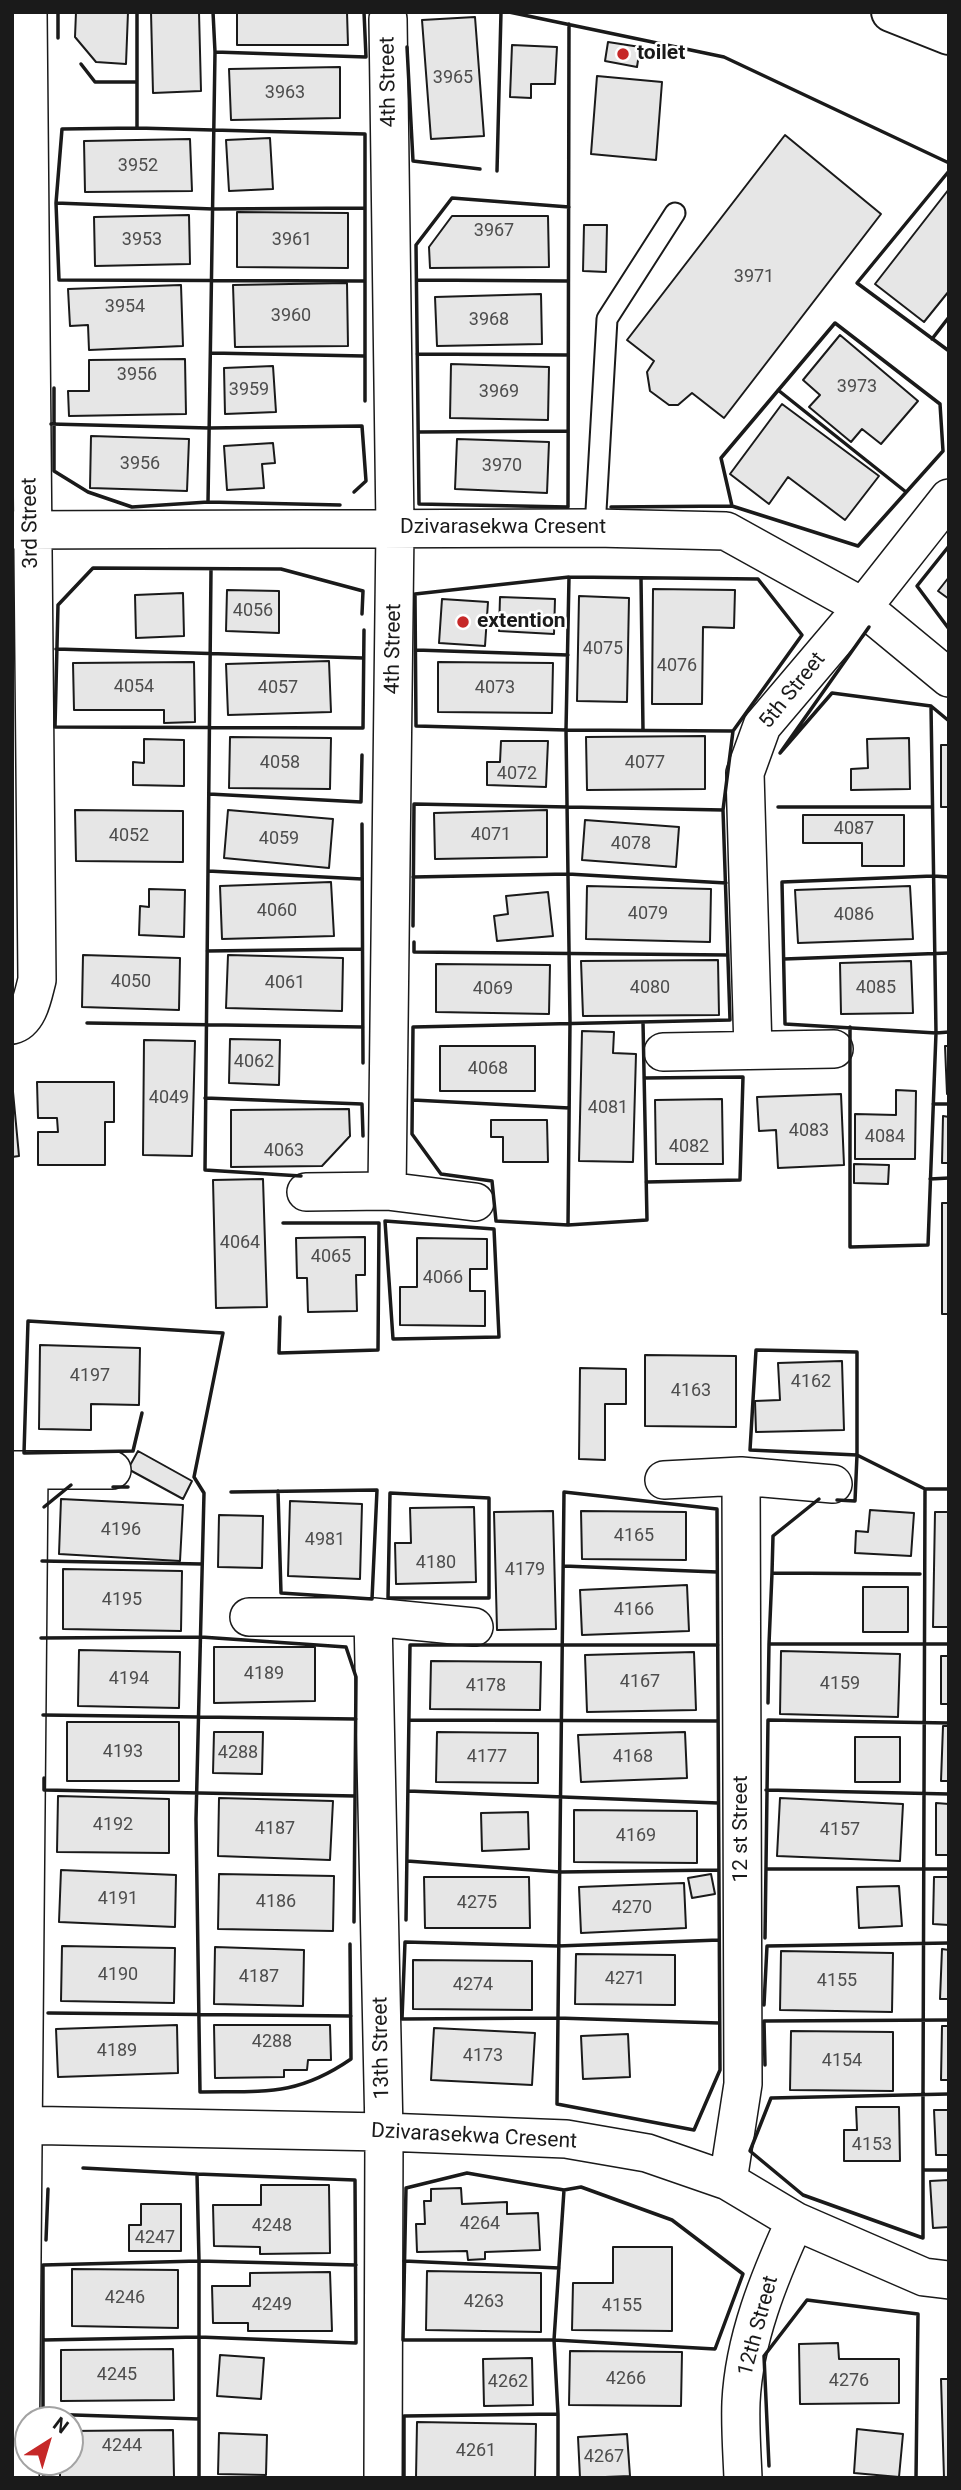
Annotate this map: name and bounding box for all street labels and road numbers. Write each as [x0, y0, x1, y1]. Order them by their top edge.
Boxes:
street label: 4th Street [376, 36, 402, 128]
street label: 3rd Street [18, 477, 44, 569]
street label: Dzivarasekwa Cresent [400, 515, 606, 541]
street label: 4th Street [381, 603, 407, 695]
street label: 5th Street [755, 648, 831, 734]
street label: 12 st Street [729, 1775, 755, 1883]
street label: 13th Street [369, 1996, 395, 2100]
street label: Dzivarasekwa Cresent [370, 2119, 578, 2155]
street label: 12th Street [734, 2273, 784, 2379]

